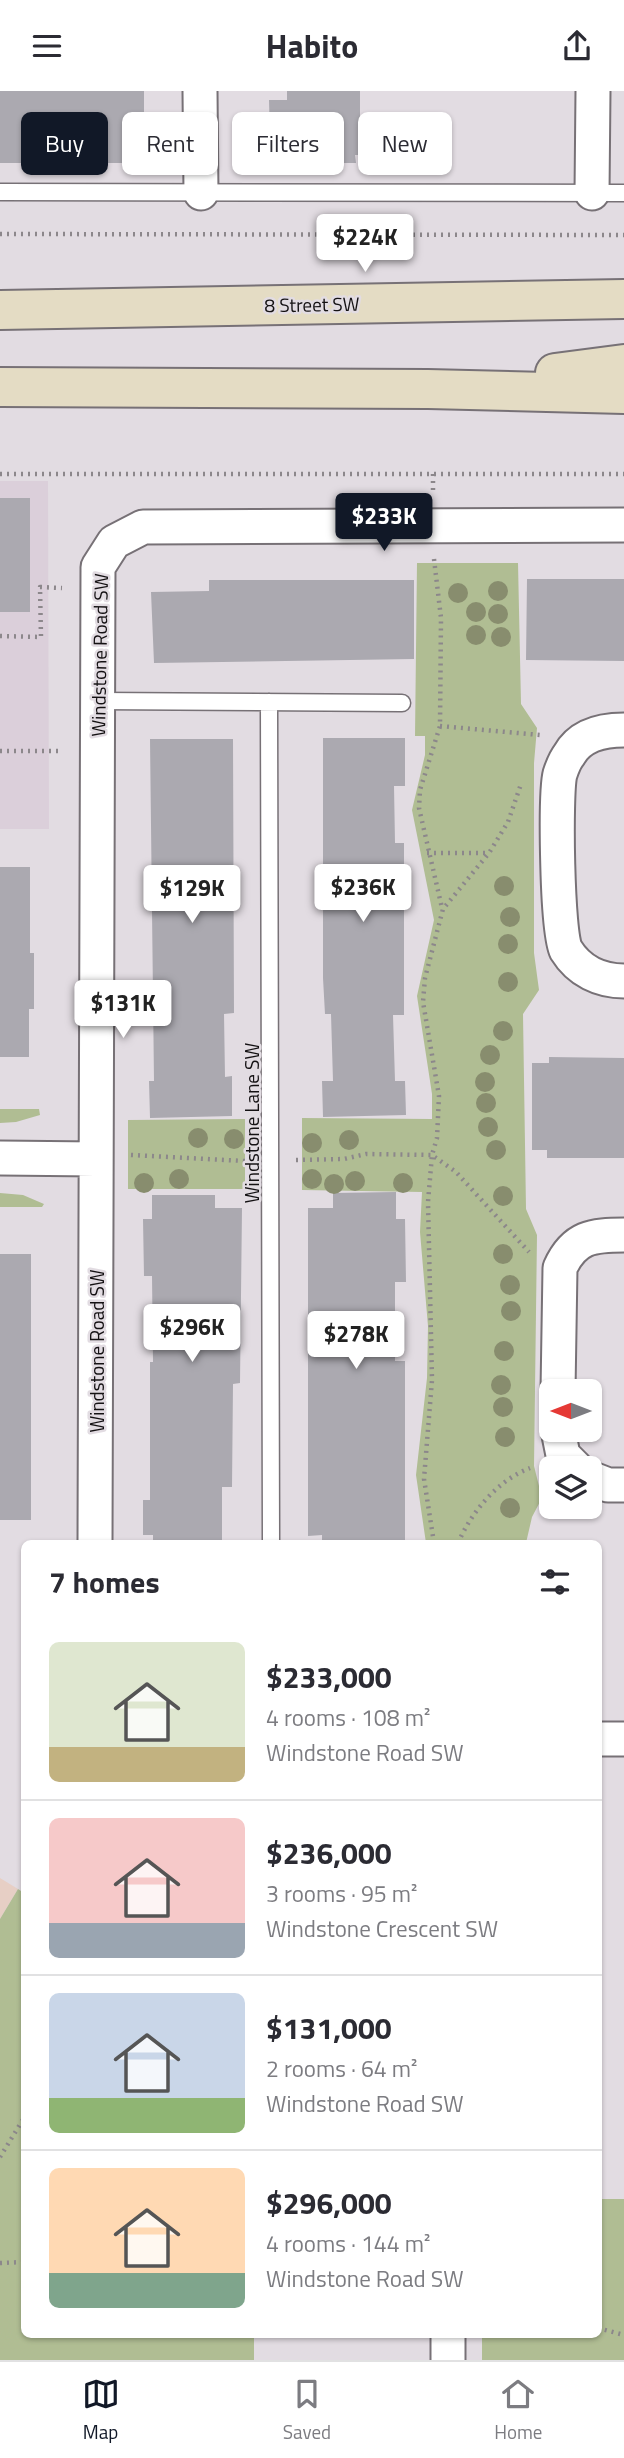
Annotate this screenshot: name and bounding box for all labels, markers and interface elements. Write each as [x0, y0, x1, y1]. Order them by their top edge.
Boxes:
text: Habito [266, 22, 358, 70]
icon: menu [28, 27, 66, 65]
icon: share [558, 27, 596, 65]
chip: Buy [21, 112, 108, 175]
chip: Rent [122, 112, 218, 175]
chip: Filters [232, 112, 344, 175]
chip: New [358, 112, 452, 175]
pin: $224K [316, 215, 414, 274]
text: $224K [332, 219, 398, 254]
street label: 8 Street SW [264, 289, 360, 319]
pin: $233K [335, 493, 433, 553]
text: $233K [351, 498, 417, 533]
street label: Windstone Road SW [83, 573, 115, 737]
pin: $129K [143, 865, 241, 925]
pin: $236K [314, 865, 412, 924]
text: $236K [330, 869, 396, 904]
text: $129K [159, 870, 225, 905]
pin: $131K [74, 981, 172, 1040]
text: $131K [90, 985, 156, 1020]
street label: Windstone Lane SW [237, 1043, 266, 1203]
street label: Windstone Road SW [82, 1269, 111, 1433]
pin: $296K [143, 1305, 241, 1364]
text: $296K [159, 1309, 225, 1344]
pin: $278K [307, 1311, 405, 1371]
text: $278K [323, 1316, 389, 1351]
north arrow [539, 1379, 602, 1442]
map controls [539, 1379, 602, 1519]
button: layers [539, 1456, 602, 1519]
text: 7 homes [49, 1559, 160, 1605]
icon: filters [536, 1563, 574, 1601]
text: $233,000 [266, 1654, 392, 1700]
icon: home [105, 1670, 189, 1754]
text: 4 rooms · 108 m² [266, 1700, 430, 1735]
text: Windstone Road SW [266, 1735, 464, 1770]
text: $236,000 [266, 1830, 392, 1876]
icon: home [105, 1846, 189, 1930]
text: 3 rooms · 95 m² [266, 1876, 417, 1911]
text: Windstone Crescent SW [266, 1911, 498, 1946]
text: $131,000 [266, 2005, 392, 2051]
icon: home [105, 2021, 189, 2105]
text: 2 rooms · 64 m² [266, 2051, 417, 2086]
text: Windstone Road SW [266, 2086, 464, 2121]
text: $296,000 [266, 2180, 392, 2226]
icon: home [105, 2196, 189, 2280]
text: 4 rooms · 144 m² [266, 2226, 430, 2261]
text: Windstone Road SW [266, 2261, 464, 2296]
tab: Map [82, 2375, 120, 2446]
tab: Saved [283, 2375, 331, 2446]
tab: Home [494, 2375, 542, 2446]

